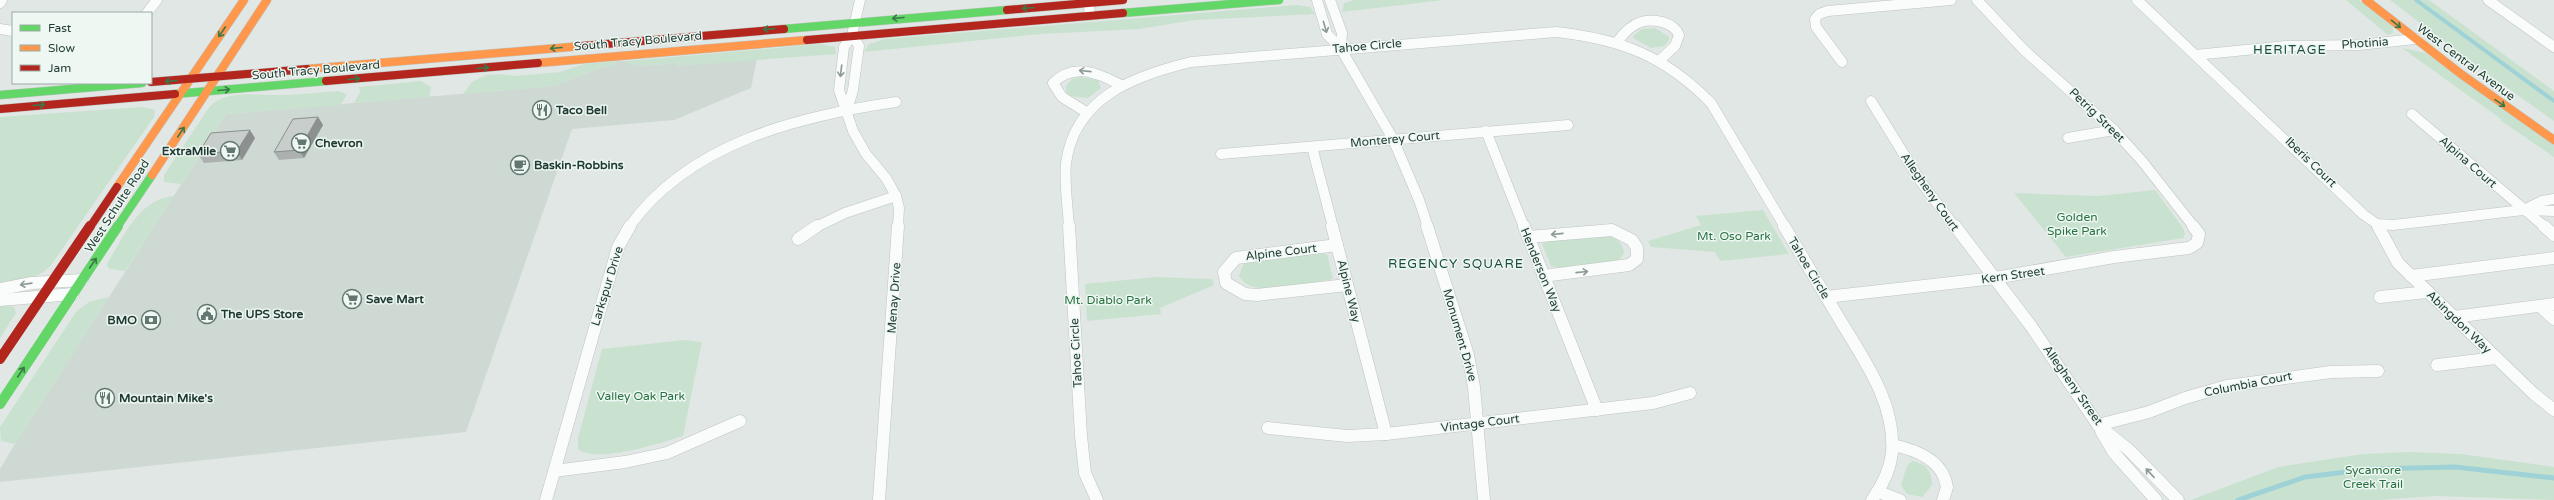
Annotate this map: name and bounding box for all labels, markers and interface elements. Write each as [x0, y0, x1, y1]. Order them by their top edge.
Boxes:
one-way arrow [1022, 4, 1035, 11]
legend [12, 12, 152, 84]
one-way arrow [892, 15, 905, 22]
one-way arrow [1322, 20, 1329, 33]
one-way arrow [2391, 20, 2402, 29]
text: Fast [48, 21, 72, 35]
street label: West Central Avenue [2414, 21, 2518, 103]
one-way arrow [763, 25, 776, 32]
one-way arrow [218, 26, 226, 37]
street label: South Tracy Boulevard [573, 28, 703, 54]
street label: Photinia [2341, 34, 2389, 52]
street label: Tahoe Circle [1332, 36, 1402, 56]
text: Slow [48, 41, 75, 55]
district label: HERITAGE [2253, 42, 2327, 58]
one-way arrow [550, 44, 563, 51]
street label: South Tracy Boulevard [251, 57, 381, 83]
text: Jam [48, 61, 71, 75]
one-way arrow [476, 64, 489, 71]
one-way arrow [837, 64, 845, 77]
one-way arrow [1079, 67, 1092, 75]
one-way arrow [347, 76, 360, 83]
one-way arrow [165, 77, 178, 84]
street label: Petrig Street [2066, 85, 2128, 145]
one-way arrow [217, 86, 230, 93]
restaurant icon: Taco Bell [531, 99, 553, 121]
one-way arrow [2495, 99, 2506, 107]
one-way arrow [32, 102, 45, 109]
place label: Taco Bell [555, 103, 607, 117]
one-way arrow [176, 126, 185, 137]
street label: Monterey Court [1350, 128, 1441, 150]
supermarket icon: Chevron [290, 132, 312, 154]
street label: Alpina Court [2436, 133, 2500, 191]
street label: Iberis Court [2282, 134, 2340, 190]
place label: Chevron [315, 136, 363, 150]
supermarket icon: ExtraMile [219, 140, 241, 162]
place label: ExtraMile [162, 144, 216, 158]
street label: Allegheny Court [1898, 150, 1962, 234]
cafe icon: Baskin-Robbins [509, 154, 531, 176]
street label: West Schulte Road [82, 157, 152, 255]
place label: Baskin-Robbins [534, 158, 624, 172]
park label: Golden Spike Park [2047, 210, 2107, 238]
street label: Henderson Way [1518, 226, 1565, 315]
park label: Mt. Oso Park [1697, 229, 1771, 243]
one-way arrow [1551, 230, 1564, 238]
street label: Tahoe Circle [1785, 235, 1833, 302]
street label: Alpine Court [1245, 241, 1318, 263]
street label: Larkspur Drive [588, 244, 626, 328]
district label: REGENCY SQUARE [1388, 256, 1524, 272]
one-way arrow [89, 258, 98, 269]
street label: Alpine Way [1334, 258, 1364, 324]
street label: Menay Drive [885, 262, 903, 334]
street label: Kern Street [1980, 264, 2046, 286]
one-way arrow [1575, 268, 1588, 275]
one-way arrow [20, 280, 33, 288]
street label: Monument Drive [1440, 287, 1480, 383]
supermarket icon: Save Mart [341, 288, 363, 310]
street label: Abingdon Way [2424, 288, 2495, 357]
place label: Save Mart [366, 292, 424, 306]
park label: Mt. Diablo Park [1064, 293, 1152, 307]
public building icon: The UPS Store [196, 303, 218, 325]
place label: The UPS Store [220, 307, 303, 321]
bank icon: BMO [140, 309, 162, 331]
place label: BMO [107, 313, 137, 327]
street label: Tahoe Circle [1067, 318, 1085, 388]
street label: Allegheny Street [2040, 342, 2106, 428]
one-way arrow [17, 366, 26, 377]
street label: Columbia Court [2203, 369, 2293, 399]
restaurant icon: Mountain Mike's [94, 387, 116, 409]
park label: Valley Oak Park [597, 389, 686, 403]
place label: Mountain Mike's [119, 391, 213, 405]
street label: Vintage Court [1440, 411, 1521, 435]
park label: Sycamore Creek Trail [2343, 463, 2403, 491]
one-way arrow [2145, 468, 2155, 478]

